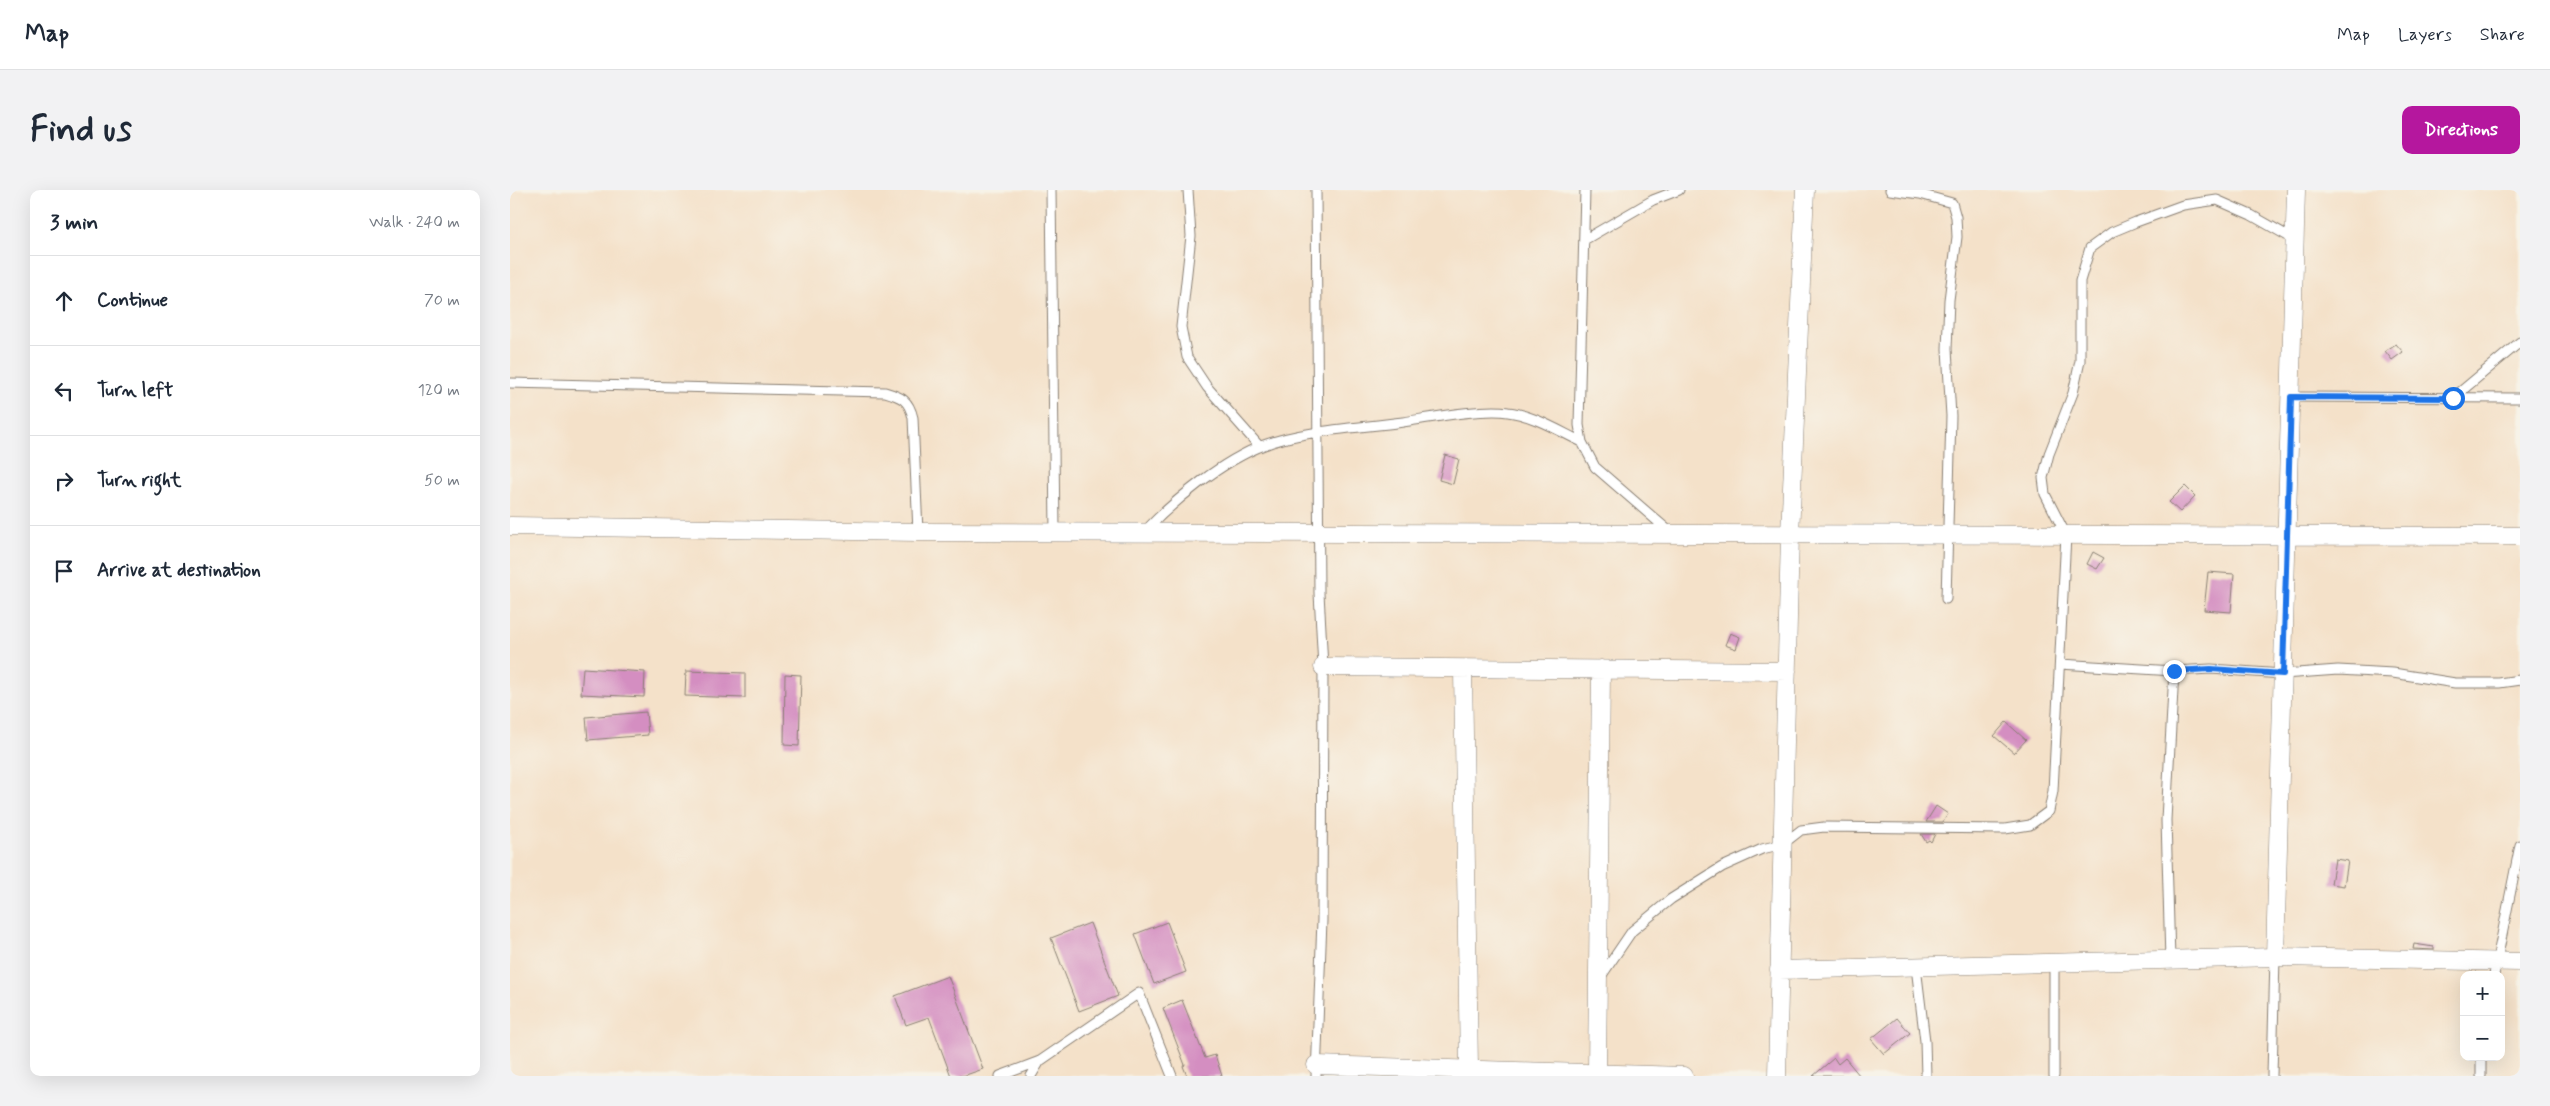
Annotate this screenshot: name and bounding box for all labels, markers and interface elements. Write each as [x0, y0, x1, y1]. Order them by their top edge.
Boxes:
text: Map [25, 19, 69, 50]
text: Map [2337, 23, 2370, 47]
text: Layers [2398, 23, 2452, 47]
text: Share [2480, 23, 2525, 47]
button: Directions [2402, 106, 2520, 154]
text: Find us [30, 107, 132, 153]
text: 3 min [50, 209, 98, 237]
text: Walk · 240 m [369, 212, 460, 233]
icon: ahead [50, 287, 78, 315]
text: Continue [97, 288, 168, 313]
text: 70 m [424, 290, 460, 311]
icon: left [50, 377, 78, 405]
text: Turn left [97, 378, 173, 403]
text: 120 m [418, 380, 460, 401]
route start [2442, 387, 2465, 410]
icon: right [50, 467, 78, 495]
text: Turn right [97, 468, 181, 493]
text: 50 m [424, 470, 460, 491]
icon: arrive [50, 557, 78, 585]
text: Arrive at destination [97, 558, 261, 583]
route end [2163, 660, 2186, 683]
map controls [2460, 971, 2505, 1061]
button: + [2460, 971, 2505, 1016]
button: − [2460, 1016, 2505, 1061]

